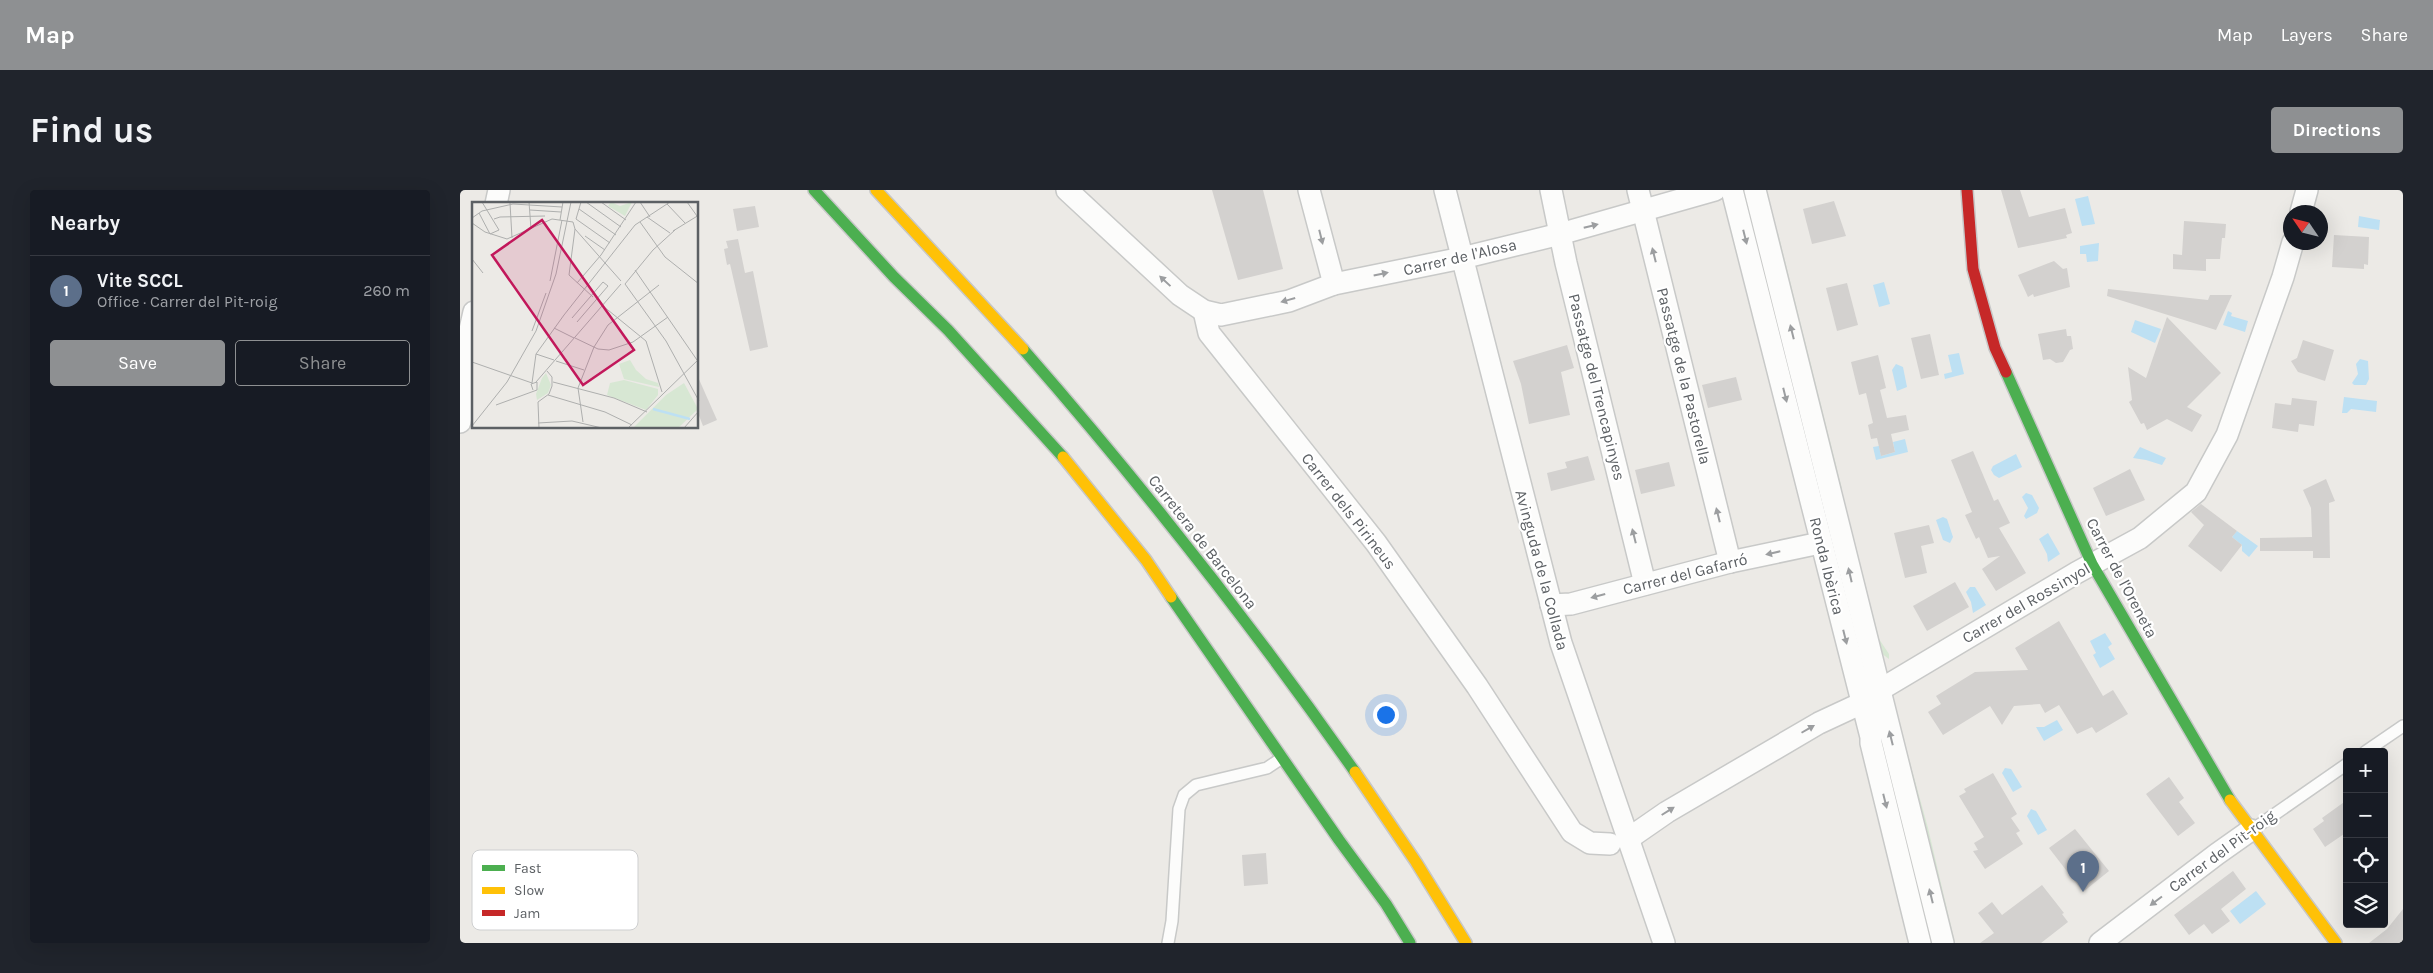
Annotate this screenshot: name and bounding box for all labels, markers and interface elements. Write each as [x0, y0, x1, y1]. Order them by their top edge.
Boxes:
text: Map [25, 21, 75, 49]
text: Map [2217, 24, 2253, 46]
text: Layers [2281, 24, 2333, 46]
text: Share [2361, 24, 2408, 46]
button: Directions [2271, 107, 2403, 153]
text: Find us [30, 110, 153, 151]
inset map [472, 202, 699, 429]
north arrow [2283, 205, 2328, 250]
text: Nearby [50, 211, 120, 235]
one-way arrow [1583, 222, 1598, 230]
one-way arrow [1317, 230, 1325, 245]
one-way arrow [1741, 230, 1749, 245]
street label: Carrer de l'Alosa [1401, 235, 1519, 279]
one-way arrow [1650, 248, 1658, 263]
text: Vite SCCL [97, 270, 183, 292]
one-way arrow [1374, 270, 1389, 278]
one-way arrow [1160, 275, 1172, 287]
text: 1 [63, 281, 69, 300]
text: 260 m [363, 281, 410, 300]
street label: Passatge de la Pastorella [1653, 286, 1715, 466]
text: Office · Carrer del Pit-roig [97, 292, 278, 311]
street label: Passatge del Trencapinyes [1565, 292, 1629, 482]
one-way arrow [1280, 297, 1295, 305]
one-way arrow [1788, 325, 1796, 340]
button: Save [50, 340, 225, 386]
button: Share [235, 340, 410, 386]
one-way arrow [1781, 387, 1789, 402]
street label: Carrer dels Pirineus [1298, 449, 1400, 573]
street label: Carretera de Barcelona [1145, 471, 1261, 613]
street label: Avinguda de la Collada [1511, 488, 1573, 652]
one-way arrow [1714, 507, 1722, 522]
street label: Ronda Ibèrica [1806, 515, 1848, 617]
street label: Carrer de l'Oreneta [2082, 515, 2162, 641]
one-way arrow [1630, 529, 1638, 544]
street label: Carrer del Gafarró [1621, 549, 1749, 599]
one-way arrow [1765, 549, 1780, 557]
street label: Carrer del Rossinyol [1959, 559, 2093, 647]
one-way arrow [1846, 568, 1854, 583]
one-way arrow [1591, 592, 1606, 600]
one-way arrow [1841, 630, 1849, 645]
your location [1373, 702, 1399, 728]
one-way arrow [1801, 724, 1815, 733]
one-way arrow [1887, 731, 1895, 746]
map controls [2343, 748, 2388, 928]
button: + [2343, 748, 2388, 793]
one-way arrow [1881, 793, 1889, 808]
button: − [2343, 793, 2388, 838]
street label: Carrer del Pit-roig [2165, 806, 2279, 896]
one-way arrow [1662, 807, 1675, 816]
button: locate [2343, 838, 2388, 883]
legend [472, 850, 638, 930]
pin: 1 [2067, 851, 2099, 892]
text: Fast [514, 860, 541, 877]
text: Slow [514, 882, 544, 899]
button: layers [2343, 883, 2388, 928]
one-way arrow [1926, 888, 1934, 903]
one-way arrow [2150, 895, 2163, 906]
text: Jam [514, 905, 540, 922]

